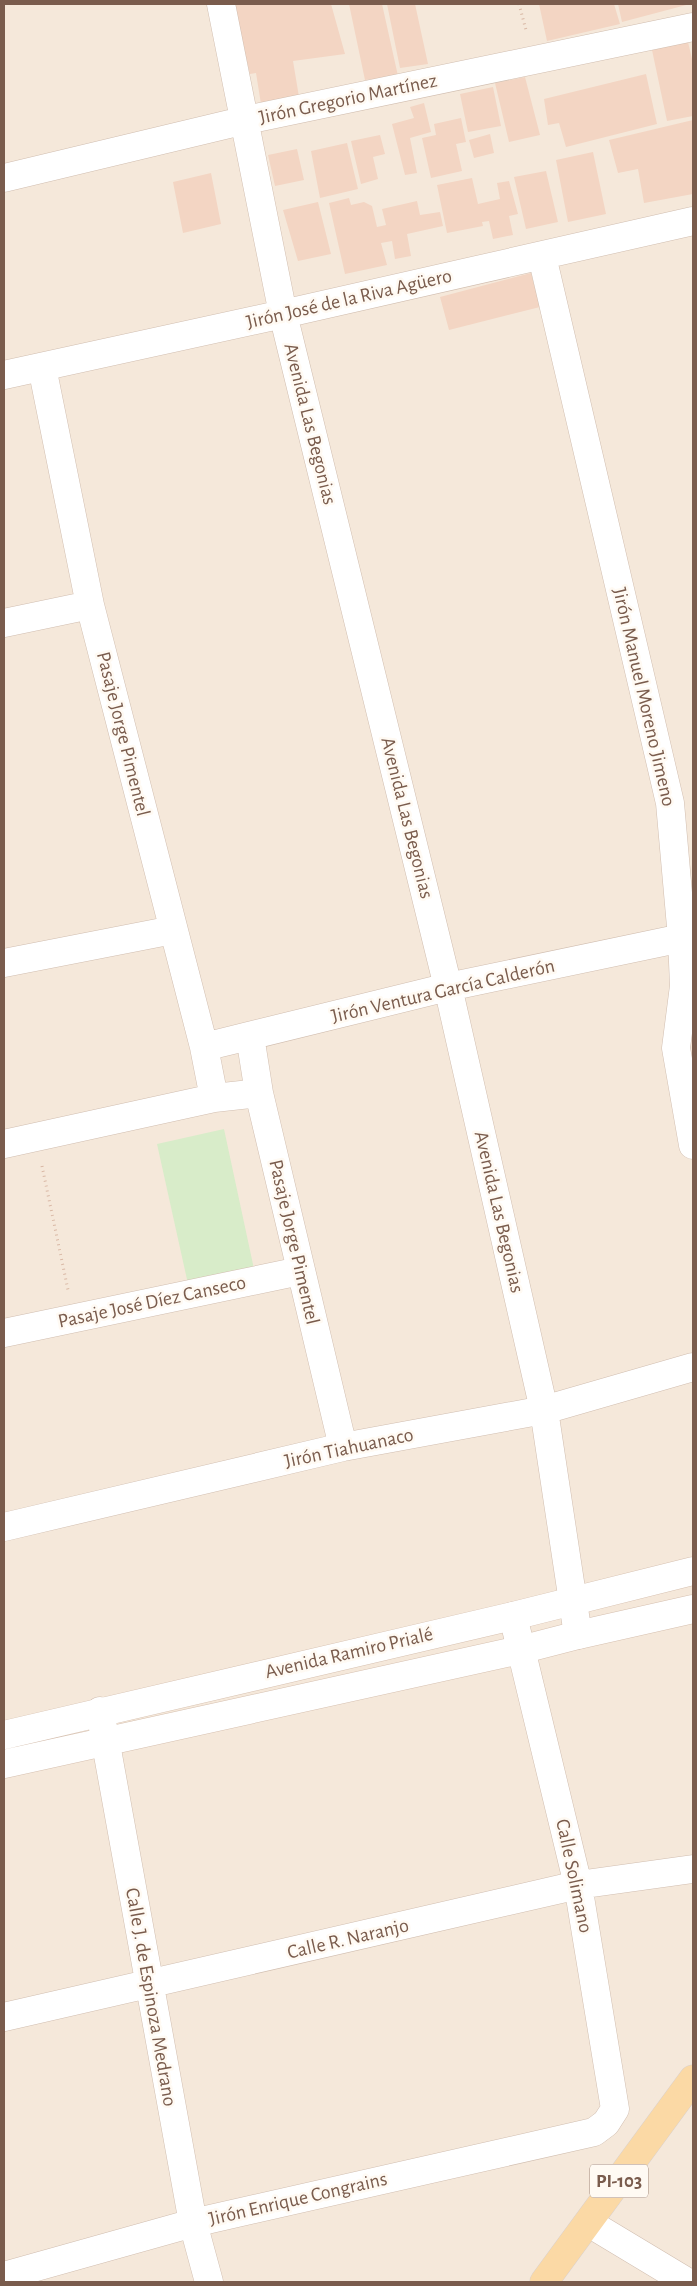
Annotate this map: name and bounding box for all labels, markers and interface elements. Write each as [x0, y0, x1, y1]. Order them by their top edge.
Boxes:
street label: Jirón Gregorio Martínez [257, 70, 439, 128]
street label: Jirón José de la Riva Agüero [244, 266, 454, 332]
street label: Avenida Las Begonias [280, 341, 340, 507]
street label: Jirón Manuel Moreno Jimeno [609, 586, 679, 808]
street label: Pasaje Jorge Pimentel [93, 650, 153, 818]
street label: Avenida Las Begonias [377, 735, 437, 901]
street label: Jirón Ventura García Calderón [329, 956, 557, 1026]
street label: Avenida Las Begonias [471, 1129, 527, 1295]
street label: Pasaje Jorge Pimentel [265, 1158, 323, 1326]
street label: Pasaje José Díez Canseco [56, 1272, 248, 1332]
street label: Jirón Tiahuanaco [283, 1425, 415, 1471]
street label: Avenida Ramiro Prialé [263, 1624, 435, 1682]
street label: Calle Solimano [552, 1817, 596, 1935]
street label: Calle J. de Espinoza Medrano [122, 1886, 180, 2108]
street label: Calle R. Naranjo [285, 1915, 411, 1963]
road number: PI-103 [590, 2164, 648, 2198]
street label: Jirón Enrique Congrains [207, 2169, 389, 2229]

